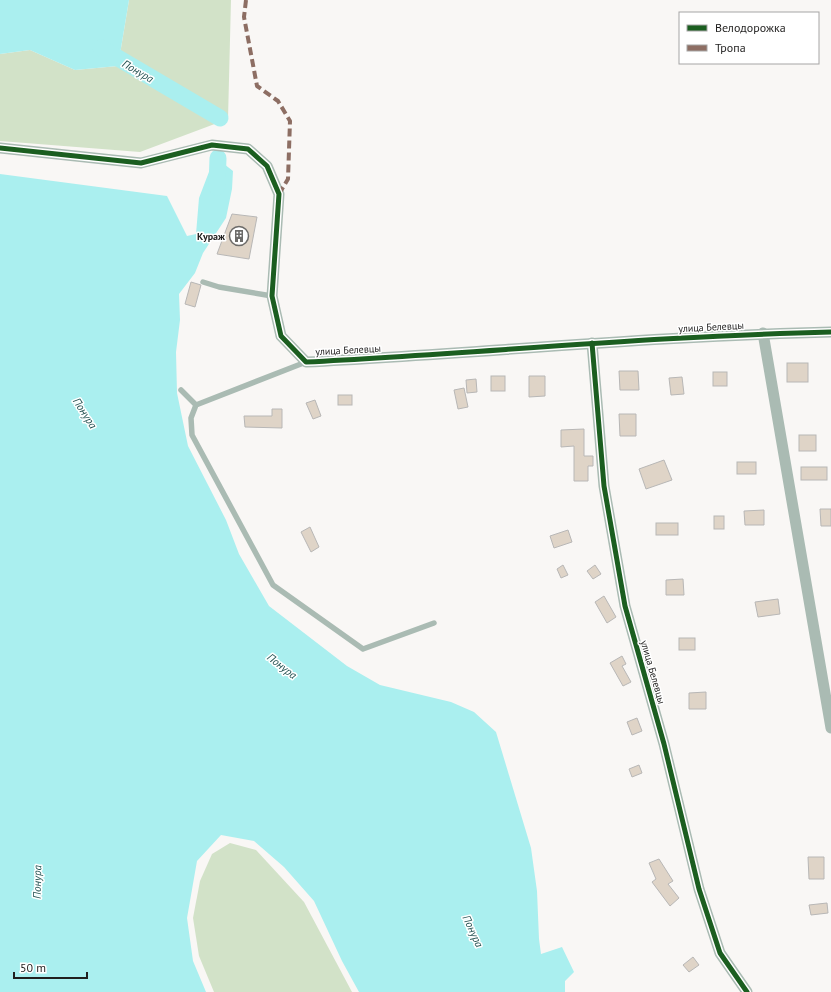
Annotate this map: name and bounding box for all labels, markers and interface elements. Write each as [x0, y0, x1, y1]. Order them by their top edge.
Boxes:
legend [679, 12, 819, 64]
text: Велодорожка [715, 20, 786, 35]
text: Тропа [715, 40, 746, 55]
water label: Понура [120, 56, 157, 86]
building icon: Кураж [228, 225, 250, 247]
place label: Кураж [197, 230, 225, 243]
street label: улица Белевцы [678, 319, 744, 335]
street label: улица Белевцы [315, 342, 381, 358]
water label: Понура [70, 395, 100, 432]
street label: улица Белевцы [638, 639, 668, 705]
water label: Понура [264, 650, 300, 682]
water label: Понура [30, 864, 44, 899]
water label: Понура [459, 913, 487, 950]
scale bar [14, 954, 87, 980]
text: 50 m [20, 960, 46, 975]

